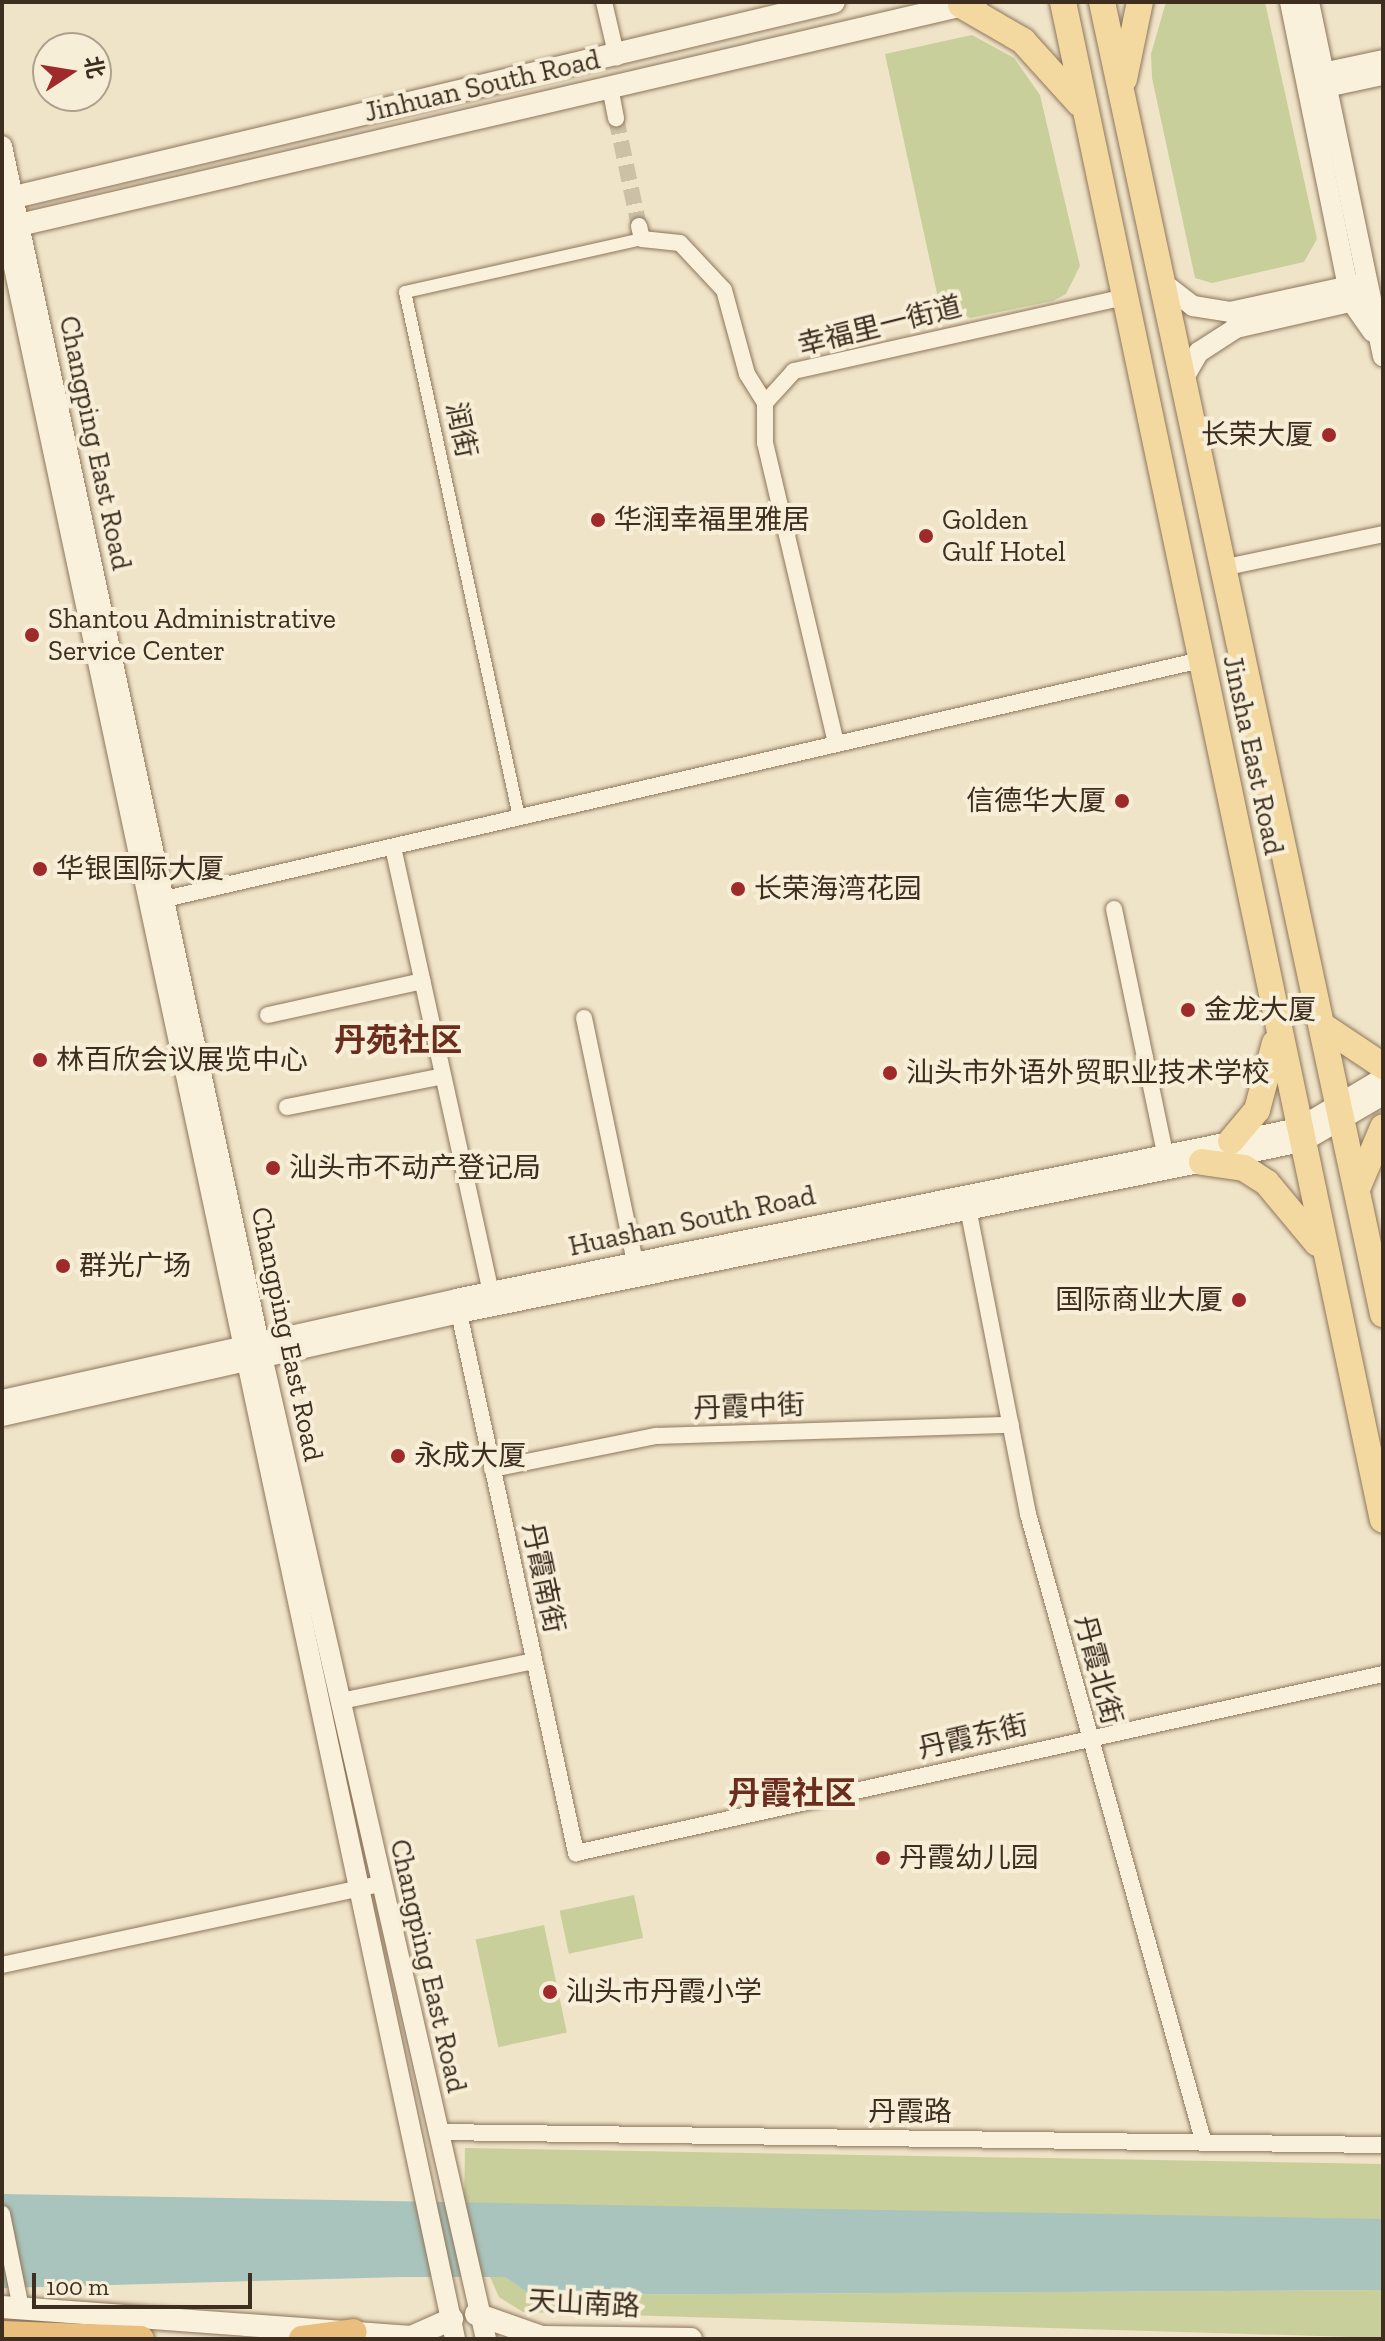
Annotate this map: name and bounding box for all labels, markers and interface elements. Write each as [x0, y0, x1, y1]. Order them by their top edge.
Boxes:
north arrow [32, 32, 112, 112]
street label: Jinhuan South Road [361, 43, 603, 129]
text: 北 [79, 54, 110, 81]
street label: 幸福里一街道 [794, 289, 966, 363]
street label: Changping East Road [52, 313, 138, 573]
street label: 润街 [439, 399, 483, 461]
place label: 长荣大厦 [1201, 418, 1313, 452]
marker: 长荣大厦 [1320, 426, 1338, 444]
place label: 华润幸福里雅居 [614, 503, 810, 537]
place label: Golden Gulf Hotel [942, 503, 1066, 569]
marker: 华润幸福里雅居 [589, 511, 607, 529]
marker: Golden Gulf Hotel [917, 527, 935, 545]
place label: Shantou Administrative Service Center [48, 602, 337, 668]
marker: Shantou Administrative Service Center [23, 626, 41, 644]
street label: Jinsha East Road [1215, 652, 1291, 858]
place label: 信德华大厦 [966, 784, 1106, 818]
marker: 信德华大厦 [1113, 792, 1131, 810]
place label: 华银国际大厦 [56, 852, 224, 886]
marker: 华银国际大厦 [31, 860, 49, 878]
place label: 长荣海湾花园 [754, 872, 922, 906]
marker: 长荣海湾花园 [729, 880, 747, 898]
place label: 金龙大厦 [1204, 993, 1316, 1027]
marker: 金龙大厦 [1179, 1001, 1197, 1019]
district label: 丹苑社区 [334, 1021, 462, 1059]
place label: 林百欣会议展览中心 [56, 1043, 308, 1077]
marker: 林百欣会议展览中心 [31, 1051, 49, 1069]
place label: 汕头市外语外贸职业技术学校 [906, 1056, 1270, 1090]
marker: 汕头市外语外贸职业技术学校 [881, 1064, 899, 1082]
place label: 汕头市不动产登记局 [289, 1151, 541, 1185]
marker: 汕头市不动产登记局 [264, 1159, 282, 1177]
street label: Huashan South Road [566, 1178, 818, 1264]
street label: Changping East Road [244, 1204, 330, 1464]
place label: 群光广场 [79, 1249, 191, 1283]
marker: 群光广场 [54, 1257, 72, 1275]
place label: 国际商业大厦 [1055, 1283, 1223, 1317]
marker: 国际商业大厦 [1230, 1291, 1248, 1309]
street label: 丹霞中街 [692, 1388, 806, 1426]
place label: 永成大厦 [414, 1439, 526, 1473]
marker: 永成大厦 [389, 1447, 407, 1465]
street label: 丹霞南街 [515, 1520, 571, 1636]
street label: 丹霞北街 [1067, 1612, 1129, 1728]
street label: 丹霞东街 [915, 1708, 1031, 1766]
district label: 丹霞社区 [728, 1774, 856, 1812]
street label: Changping East Road [383, 1836, 473, 2096]
place label: 丹霞幼儿园 [899, 1841, 1039, 1875]
marker: 丹霞幼儿园 [874, 1849, 892, 1867]
place label: 汕头市丹霞小学 [566, 1975, 762, 2009]
marker: 汕头市丹霞小学 [541, 1983, 559, 2001]
street label: 丹霞路 [868, 2095, 952, 2129]
scale bar [36, 2257, 256, 2307]
text: 100 m [46, 2272, 109, 2301]
street label: 天山南路 [527, 2284, 641, 2324]

